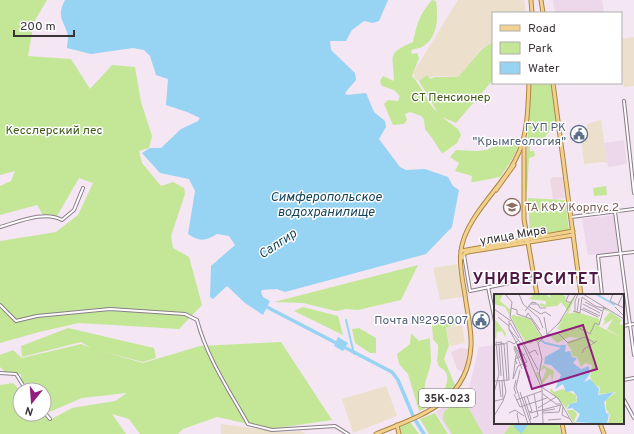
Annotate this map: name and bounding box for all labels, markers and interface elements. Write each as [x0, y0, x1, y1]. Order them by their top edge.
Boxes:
scale bar [14, 12, 74, 38]
legend [492, 12, 622, 84]
text: 200 m [20, 19, 56, 35]
text: Road [528, 21, 556, 37]
text: Park [528, 41, 553, 57]
text: Water [528, 61, 560, 77]
park label: СТ Пенсионер [411, 90, 491, 106]
place label: ГУП РК "Крымгеология" [472, 120, 566, 150]
park label: Кесслерский лес [5, 123, 103, 139]
public building icon: ГУП РК "Крымгеология" [569, 124, 589, 144]
water label: Симферопольское водохранилище [270, 190, 382, 221]
school or university icon: ТА КФУ Корпус 2 [502, 197, 522, 217]
place label: ТА КФУ Корпус 2 [525, 200, 619, 216]
street label: улица Мира [479, 222, 548, 250]
water label: Салгир [256, 226, 301, 263]
district label: УНИВЕРСИТЕТ [473, 270, 599, 290]
inset map [494, 294, 624, 424]
public building icon: Почта №295007 [471, 310, 491, 330]
place label: Почта №295007 [374, 313, 468, 329]
north arrow [12, 382, 52, 422]
road number: 35К-023 [419, 389, 475, 407]
text: N [24, 403, 35, 418]

